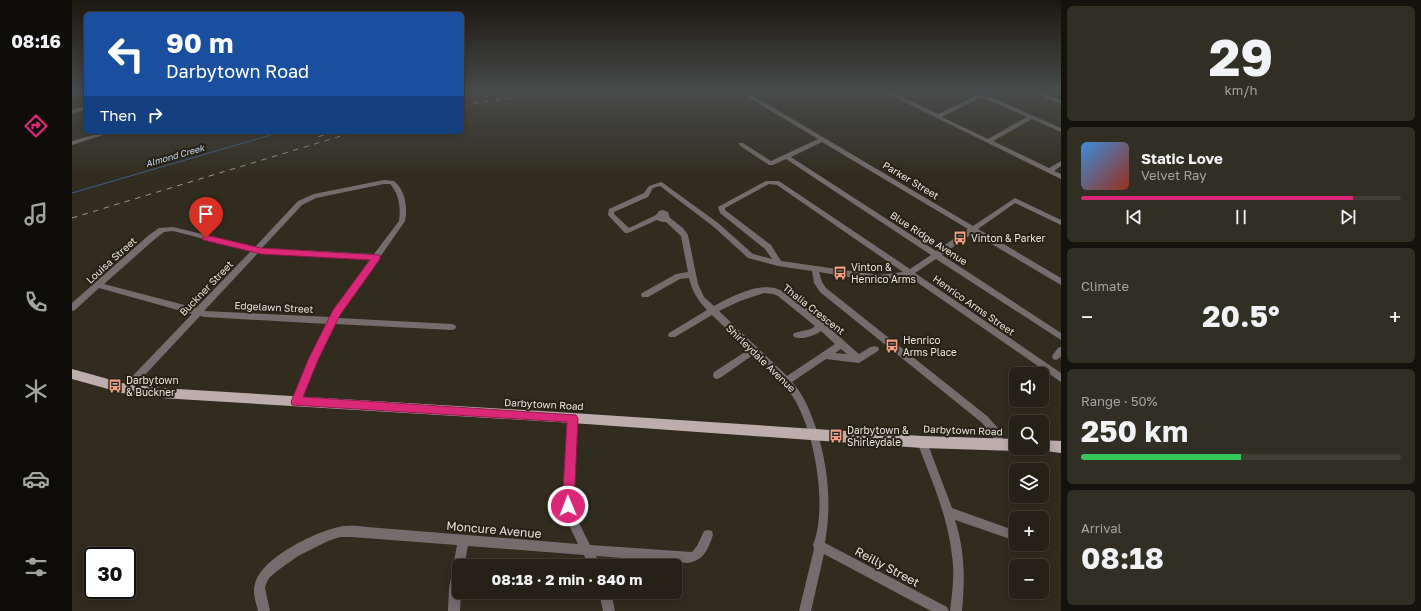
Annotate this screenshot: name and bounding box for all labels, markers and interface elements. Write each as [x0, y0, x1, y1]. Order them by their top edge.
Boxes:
text: 29 [1209, 25, 1273, 87]
text: 90 m [166, 26, 233, 59]
icon: left [100, 28, 152, 80]
text: 08:16 [11, 30, 61, 52]
text: Darbytown Road [166, 60, 309, 82]
text: km/h [1224, 82, 1258, 98]
icon: right [144, 104, 166, 126]
text: Then [100, 106, 136, 124]
icon: directions [22, 112, 50, 140]
water label: Almond Creek [144, 142, 206, 169]
text: Static Love [1141, 149, 1223, 167]
street label: Parker Street [881, 159, 941, 201]
text: Velvet Ray [1141, 167, 1206, 183]
pin [189, 197, 223, 238]
icon: music [22, 200, 50, 228]
icon: arrive [195, 203, 217, 225]
icon: previous [1123, 206, 1145, 228]
icon: pause [1230, 206, 1252, 228]
icon: next [1337, 206, 1359, 228]
street label: Blue Ridge Avenue [888, 209, 970, 268]
bus stop icon: Vinton & Parker [952, 230, 968, 246]
place label: Vinton & Parker [971, 232, 1046, 244]
street label: Louisa Street [83, 234, 139, 286]
street label: Buckner Street [177, 258, 235, 318]
place label: Vinton & Henrico Arms [851, 261, 916, 285]
bus stop icon: Vinton & Henrico Arms [832, 265, 848, 281]
street label: Henrico Arms Street [931, 272, 1017, 338]
text: Climate [1081, 278, 1129, 294]
street label: Thalia Crescent [781, 281, 847, 337]
icon: phone [22, 288, 50, 316]
text: 20.5° [1202, 298, 1280, 334]
street label: Edgelawn Street [234, 299, 314, 315]
text: − [1081, 303, 1093, 330]
text: + [1389, 303, 1401, 330]
street label: Shirleydale Avenue [724, 322, 798, 394]
place label: Henrico Arms Place [903, 334, 957, 358]
bus stop icon: Henrico Arms Place [884, 338, 900, 354]
map controls [1009, 367, 1049, 599]
button: sound [1009, 367, 1049, 407]
place label: Darbytown & Buckner [126, 374, 179, 398]
icon: climate [22, 377, 50, 405]
bus stop icon: Darbytown & Buckner [107, 378, 123, 394]
text: Range · 50% [1081, 393, 1158, 409]
street label: Darbytown Road [504, 396, 584, 412]
text: 250 km [1081, 413, 1188, 449]
button: search [1009, 415, 1049, 455]
street label: Darbytown Road [923, 423, 1003, 437]
place label: Darbytown & Shirleydale [847, 424, 909, 448]
bus stop icon: Darbytown & Shirleydale [828, 428, 844, 444]
button: layers [1009, 463, 1049, 503]
icon: car [22, 465, 50, 493]
position arrow [547, 485, 589, 527]
button: + [1009, 511, 1049, 551]
street label: Moncure Avenue [446, 518, 542, 541]
text: Arrival [1081, 520, 1122, 536]
text: 08:18 [1081, 540, 1164, 576]
street label: Reilly Street [852, 543, 922, 590]
speed limit sign: 30 [84, 547, 136, 599]
icon: filters [22, 553, 50, 581]
button: − [1009, 559, 1049, 599]
text: 08:18 · 2 min · 840 m [492, 570, 642, 588]

